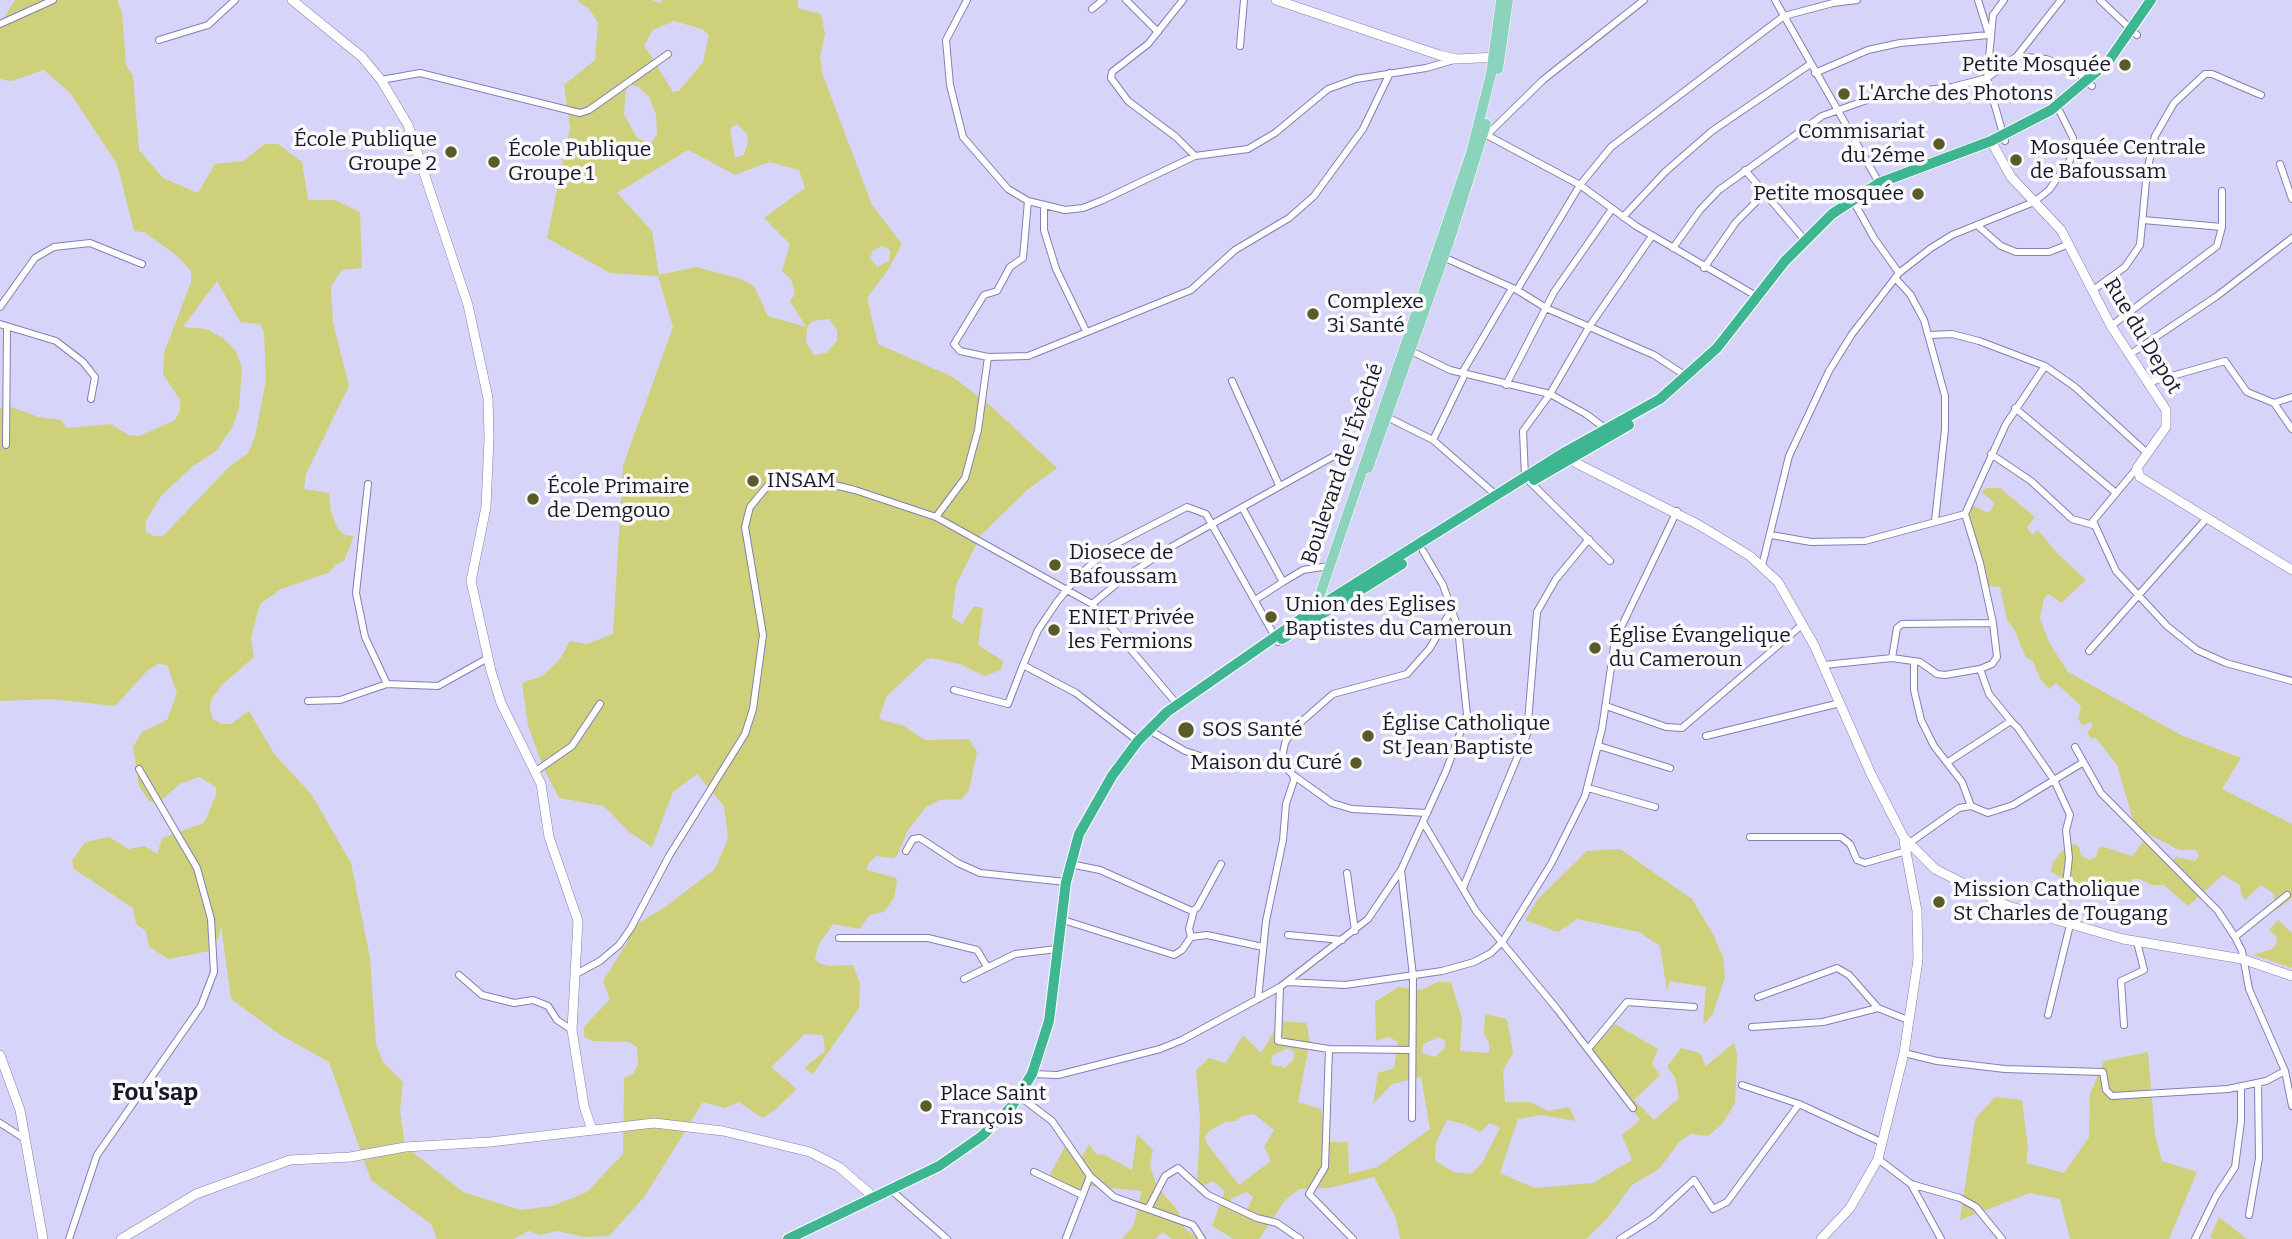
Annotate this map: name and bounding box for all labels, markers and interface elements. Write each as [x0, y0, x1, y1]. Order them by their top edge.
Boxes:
place label: Petite Mosquée [1962, 52, 2111, 78]
marker: Petite Mosquée [2117, 57, 2133, 73]
place label: L'Arche des Photons [1858, 81, 2053, 107]
marker: L'Arche des Photons [1836, 86, 1852, 102]
place label: Commisariat du 2éme [1798, 119, 1925, 169]
place label: École Publique Groupe 2 [294, 127, 437, 177]
place label: Mosquée Centrale de Bafoussam [2030, 135, 2206, 185]
marker: Commisariat du 2éme [1931, 136, 1947, 152]
place label: École Publique Groupe 1 [508, 137, 651, 187]
marker: École Publique Groupe 2 [443, 144, 459, 160]
marker: Mosquée Centrale de Bafoussam [2008, 152, 2024, 168]
marker: École Publique Groupe 1 [486, 154, 502, 170]
place label: Petite mosquée [1753, 181, 1904, 207]
marker: Petite mosquée [1910, 186, 1926, 202]
street label: Rue du Depot [2098, 274, 2186, 398]
place label: Complexe 3i Santé [1327, 289, 1424, 339]
marker: Complexe 3i Santé [1305, 306, 1321, 322]
street label: Boulevard de l'Évêché [1297, 360, 1389, 568]
place label: INSAM [767, 468, 835, 494]
marker: INSAM [745, 473, 761, 489]
place label: École Primaire de Demgouo [547, 474, 690, 524]
marker: École Primaire de Demgouo [525, 491, 541, 507]
place label: Diosece de Bafoussam [1069, 540, 1177, 590]
marker: Diosece de Bafoussam [1047, 557, 1063, 573]
place label: Union des Eglises Baptistes du Cameroun [1285, 592, 1512, 642]
place label: ENIET Privée les Fermions [1068, 605, 1195, 655]
marker: Union des Eglises Baptistes du Cameroun [1263, 609, 1279, 625]
marker: ENIET Privée les Fermions [1046, 622, 1062, 638]
place label: Église Évangelique du Cameroun [1609, 623, 1791, 673]
marker: Église Évangelique du Cameroun [1587, 640, 1603, 656]
place label: Église Catholique St Jean Baptiste [1382, 711, 1550, 761]
place label: SOS Santé [1202, 717, 1303, 743]
marker: SOS Santé [1176, 720, 1196, 740]
marker: Église Catholique St Jean Baptiste [1360, 728, 1376, 744]
place label: Maison du Curé [1190, 750, 1342, 776]
marker: Maison du Curé [1348, 755, 1364, 771]
place label: Mission Catholique St Charles de Tougang [1953, 877, 2168, 927]
marker: Mission Catholique St Charles de Tougang [1931, 894, 1947, 910]
district label: Fou'sap [112, 1079, 198, 1107]
place label: Place Saint François [940, 1081, 1046, 1131]
marker: Place Saint François [918, 1098, 934, 1114]

